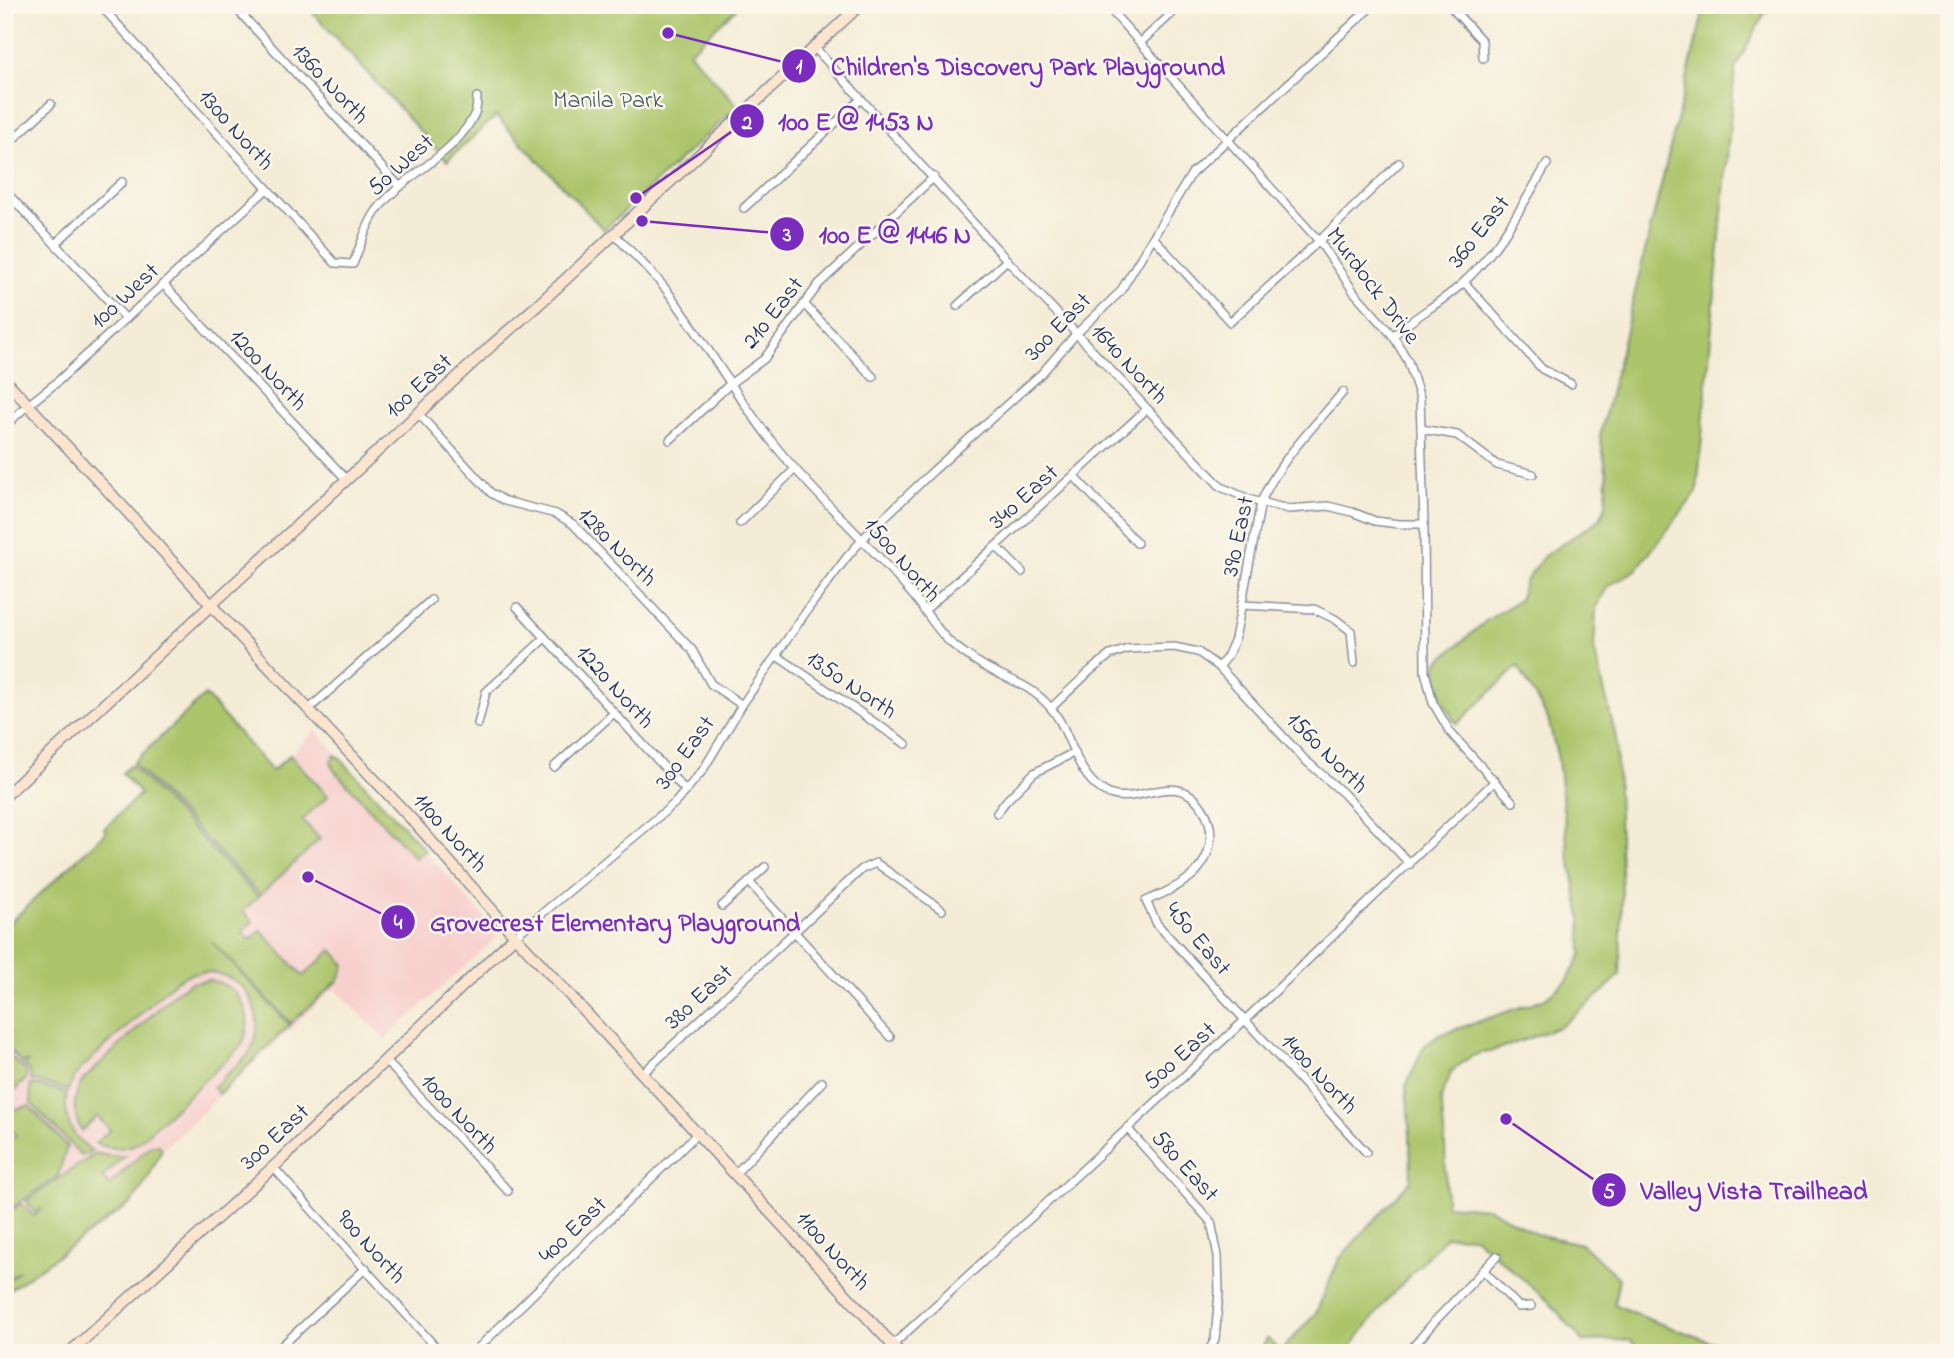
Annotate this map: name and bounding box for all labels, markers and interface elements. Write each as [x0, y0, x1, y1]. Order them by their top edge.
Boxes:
street label: 1360 North [282, 36, 376, 133]
callout: Children's Discovery Park Playground [782, 43, 1239, 90]
text: Children's Discovery Park Playground [831, 50, 1225, 89]
text: 1 [796, 53, 803, 83]
street label: 1300 North [189, 82, 282, 179]
park label: Manila Park [553, 84, 664, 119]
callout: 100 E @ 1453 N [730, 98, 948, 145]
text: 100 E @ 1453 N [778, 105, 934, 143]
text: 2 [741, 109, 753, 139]
street label: 50 West [360, 126, 443, 206]
street label: 360 East [1440, 188, 1520, 277]
callout: 100 E @ 1446 N [770, 210, 985, 257]
text: 100 E @ 1446 N [819, 218, 971, 256]
street label: Murdock Drive [1316, 220, 1428, 353]
text: 3 [782, 221, 792, 251]
street label: 100 West [83, 255, 168, 338]
street label: 210 East [734, 270, 814, 357]
street label: 300 East [1017, 285, 1101, 370]
street label: 1640 North [1081, 316, 1175, 413]
street label: 1200 North [220, 322, 315, 420]
street label: 100 East [378, 346, 462, 428]
street label: 340 East [982, 457, 1068, 539]
street label: 390 East [1214, 493, 1265, 580]
street label: 1280 North [568, 500, 664, 596]
street label: 1500 North [854, 510, 948, 611]
street label: 1220 North [567, 638, 662, 738]
street label: 1350 North [798, 643, 903, 729]
street label: 1560 North [1277, 705, 1375, 803]
street label: 300 East [647, 709, 725, 798]
street label: 1100 North [403, 786, 495, 882]
street label: 450 East [1155, 895, 1239, 984]
callout: Grovecrest Elementary Playground [381, 898, 814, 945]
text: Grovecrest Elementary Playground [430, 906, 800, 945]
text: 4 [394, 909, 403, 939]
street label: 380 East [657, 957, 742, 1039]
street label: 500 East [1136, 1014, 1225, 1099]
street label: 1400 North [1271, 1026, 1365, 1123]
street label: 1000 North [411, 1066, 505, 1163]
street label: 300 East [233, 1096, 319, 1179]
street label: 580 East [1142, 1123, 1226, 1211]
callout: Valley Vista Trailhead [1592, 1167, 1882, 1214]
text: Valley Vista Trailhead [1639, 1174, 1868, 1212]
text: 5 [1603, 1178, 1615, 1208]
street label: 400 East [531, 1189, 616, 1273]
street label: 900 North [327, 1203, 413, 1293]
street label: 1100 North [786, 1204, 878, 1300]

